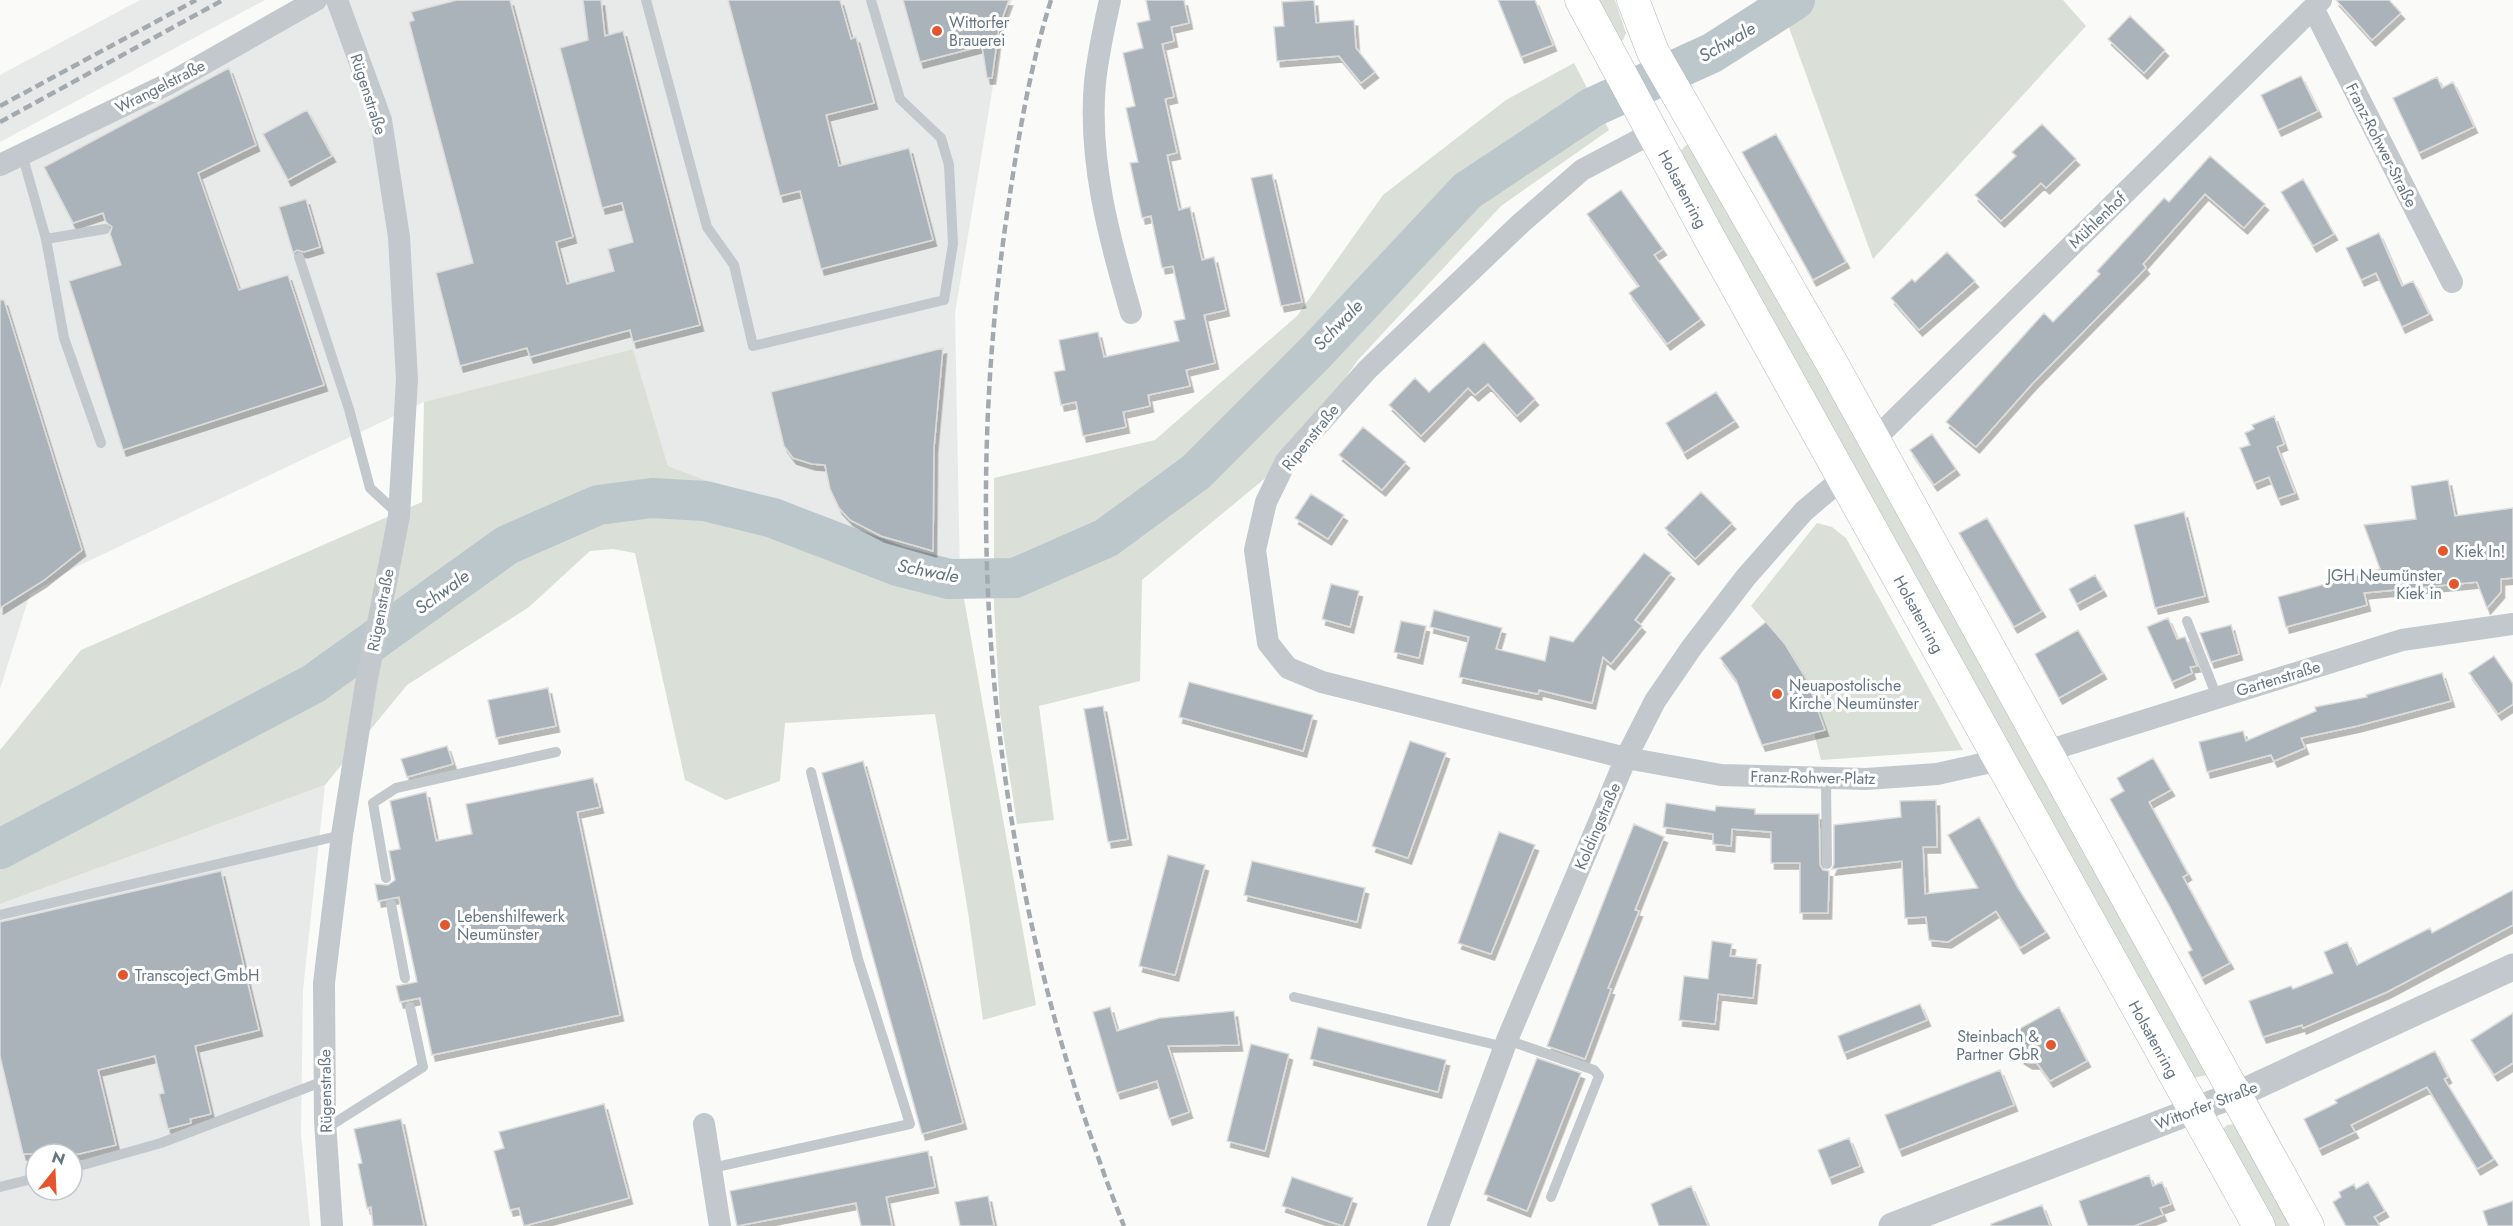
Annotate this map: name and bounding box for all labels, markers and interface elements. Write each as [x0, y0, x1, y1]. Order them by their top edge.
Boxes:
place label: Wittorfer Brauerei [949, 11, 1010, 52]
water label: Schwale [1694, 15, 1760, 69]
marker: Wittorfer Brauerei [930, 24, 944, 38]
street label: Rügenstraße [345, 51, 392, 138]
street label: Wrangelstraße [111, 54, 209, 119]
street label: Franz-Rohwer-Straße [2340, 79, 2423, 211]
street label: Holsatenring [1652, 146, 1713, 232]
street label: Mühlenhof [2064, 187, 2131, 254]
water label: Schwale [1307, 294, 1369, 356]
street label: Ripenstraße [1276, 399, 1344, 475]
place label: Kiek In! [2455, 540, 2505, 563]
marker: Kiek In! [2436, 544, 2450, 558]
water label: Schwale [895, 552, 961, 590]
water label: Schwale [409, 563, 475, 621]
place label: JGH Neumünster Kiek in [2325, 564, 2443, 605]
street label: Rügenstraße [361, 567, 400, 653]
street label: Holsatenring [1888, 571, 1949, 657]
marker: JGH Neumünster Kiek in [2447, 577, 2461, 591]
street label: Gartenstraße [2233, 655, 2323, 702]
place label: Neuapostolische Kirche Neumünster [1789, 674, 1919, 715]
marker: Neuapostolische Kirche Neumünster [1770, 687, 1784, 701]
street label: Franz-Rohwer-Platz [1750, 765, 1876, 790]
street label: Koldingstraße [1569, 779, 1626, 873]
place label: Lebenshilfewerk Neumünster [457, 905, 566, 946]
marker: Lebenshilfewerk Neumünster [438, 918, 452, 932]
place label: Transcoject GmbH [135, 964, 260, 987]
marker: Transcoject GmbH [116, 968, 130, 982]
street label: Holsatenring [2123, 996, 2184, 1082]
place label: Steinbach & Partner GbR [1956, 1025, 2039, 1066]
marker: Steinbach & Partner GbR [2044, 1038, 2058, 1052]
street label: Rügenstraße [313, 1049, 338, 1133]
street label: Wittorfer Straße [2152, 1075, 2261, 1136]
north arrow [24, 1142, 84, 1202]
text: N [49, 1145, 68, 1171]

